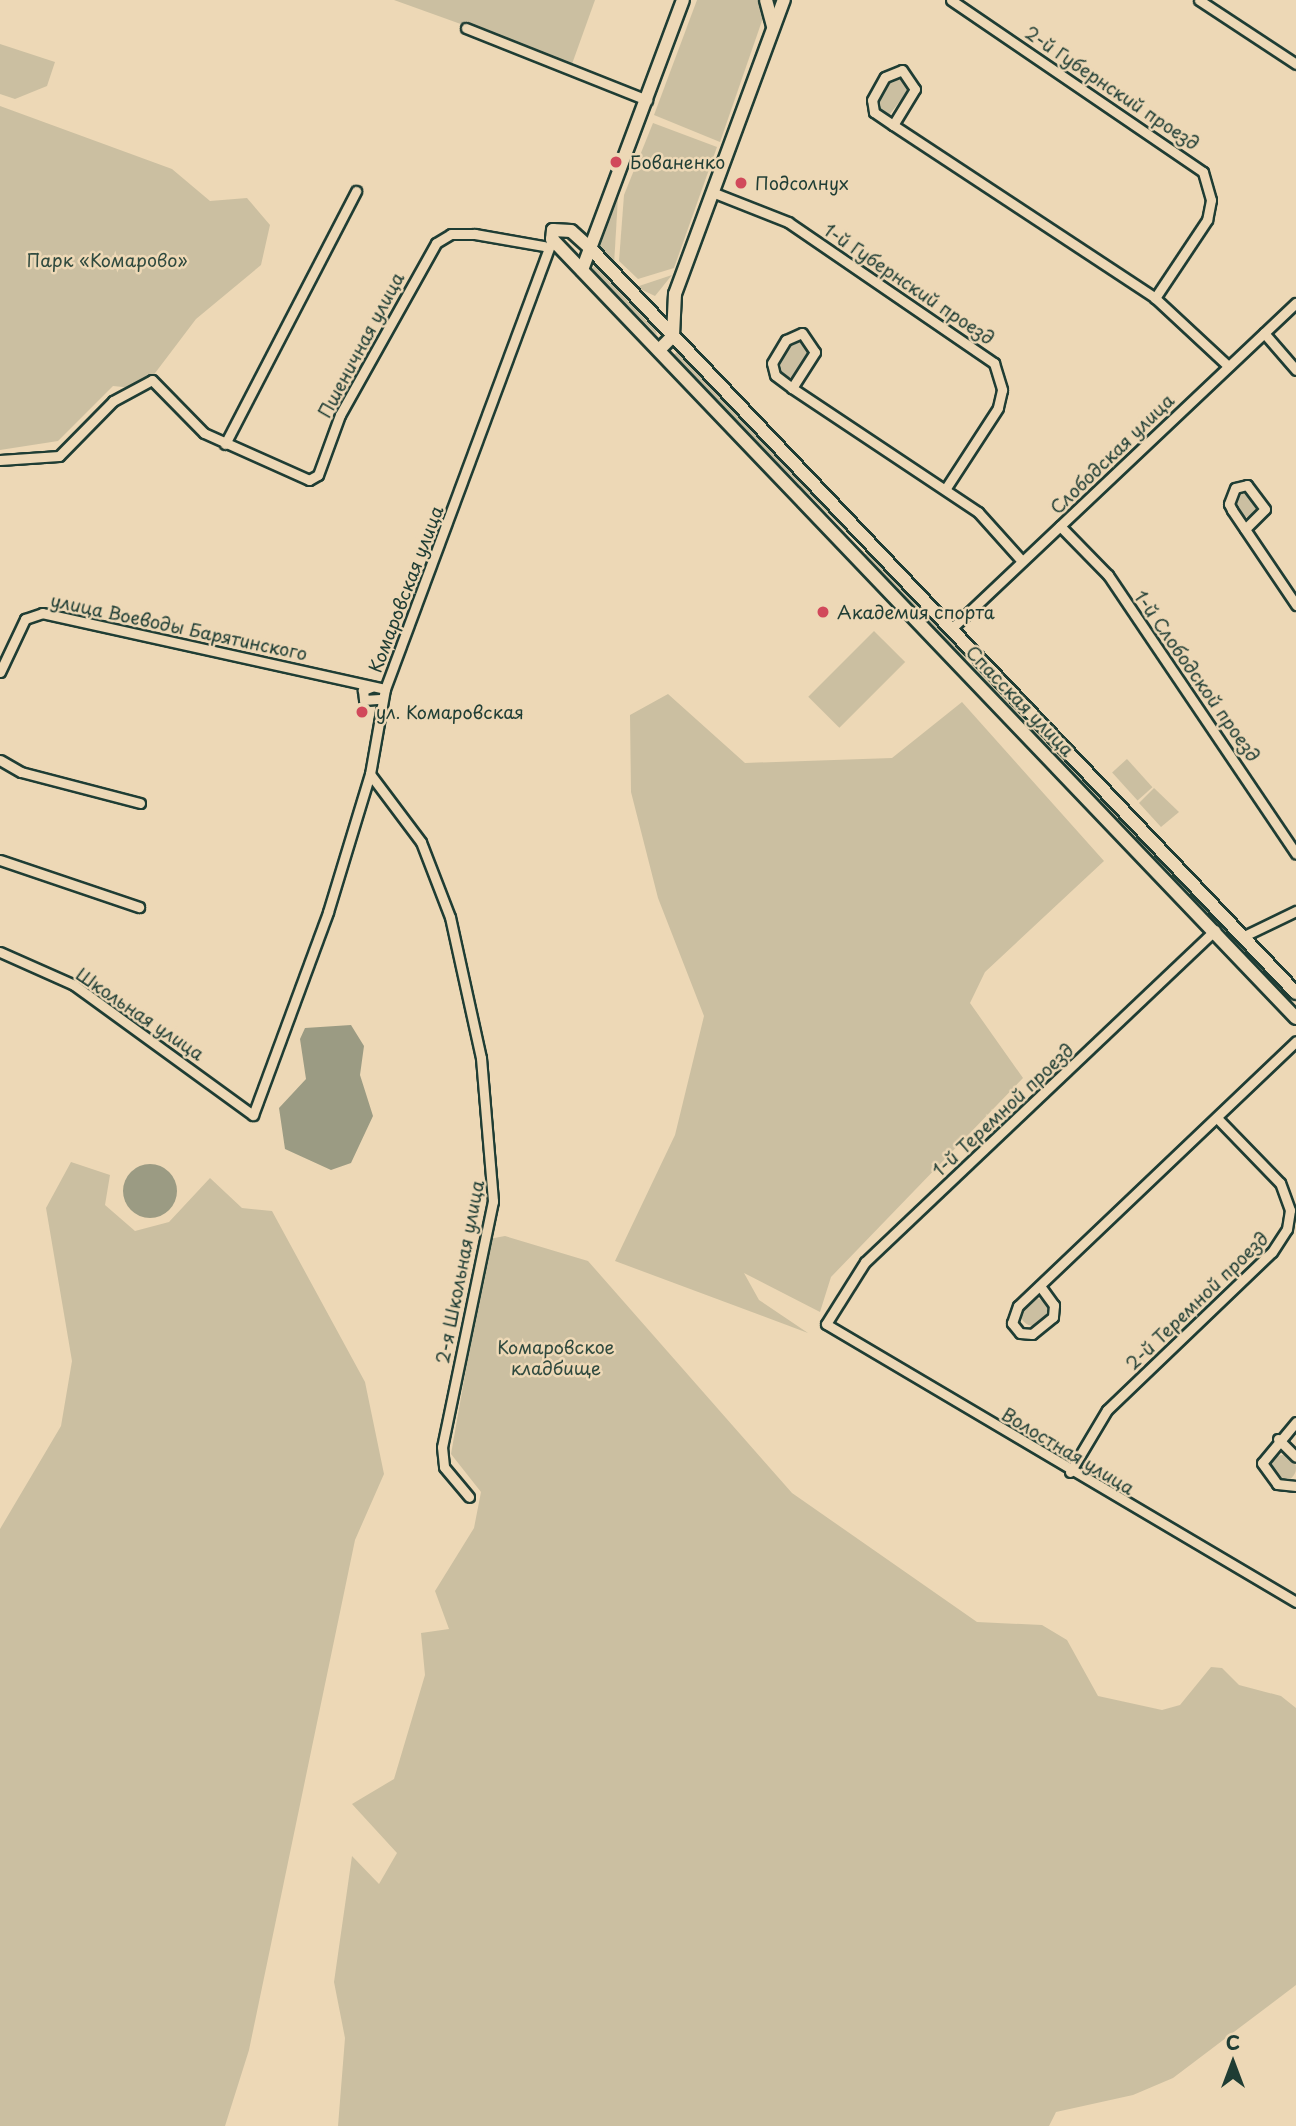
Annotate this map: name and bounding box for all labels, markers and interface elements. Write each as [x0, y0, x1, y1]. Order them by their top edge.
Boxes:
street label: 2-й Губернский проезд [1021, 22, 1203, 154]
place label: Бованенко [630, 151, 725, 173]
marker: Бованенко [608, 154, 624, 170]
place label: Подсолнух [755, 172, 849, 194]
marker: Подсолнух [733, 175, 749, 191]
street label: 1-й Губернский проезд [820, 219, 998, 349]
park label: Парк «Комарово» [27, 249, 187, 271]
street label: Пшеничная улица [313, 268, 409, 422]
street label: Слободская улица [1045, 389, 1179, 519]
street label: Комаровская улица [364, 502, 448, 676]
street label: 1-й Слободской проезд [1130, 586, 1264, 766]
street label: улица Воеводы Барятинского [48, 589, 310, 665]
place label: Академия спорта [837, 601, 996, 623]
marker: Академия спорта [815, 604, 831, 620]
street label: Спасская улица [961, 641, 1079, 761]
place label: ул. Комаровская [376, 701, 524, 723]
marker: ул. Комаровская [354, 704, 370, 720]
street label: Школьная улица [72, 963, 208, 1065]
street label: 1-й Теремной проезд [928, 1039, 1078, 1181]
street label: 2-я Школьная улица [432, 1178, 488, 1366]
street label: 2-й Теремной проезд [1121, 1227, 1273, 1375]
park label: Комаровское кладбище [497, 1337, 615, 1380]
street label: Волостная улица [997, 1403, 1139, 1499]
north arrow [1198, 2028, 1268, 2098]
text: С [1226, 2028, 1240, 2056]

